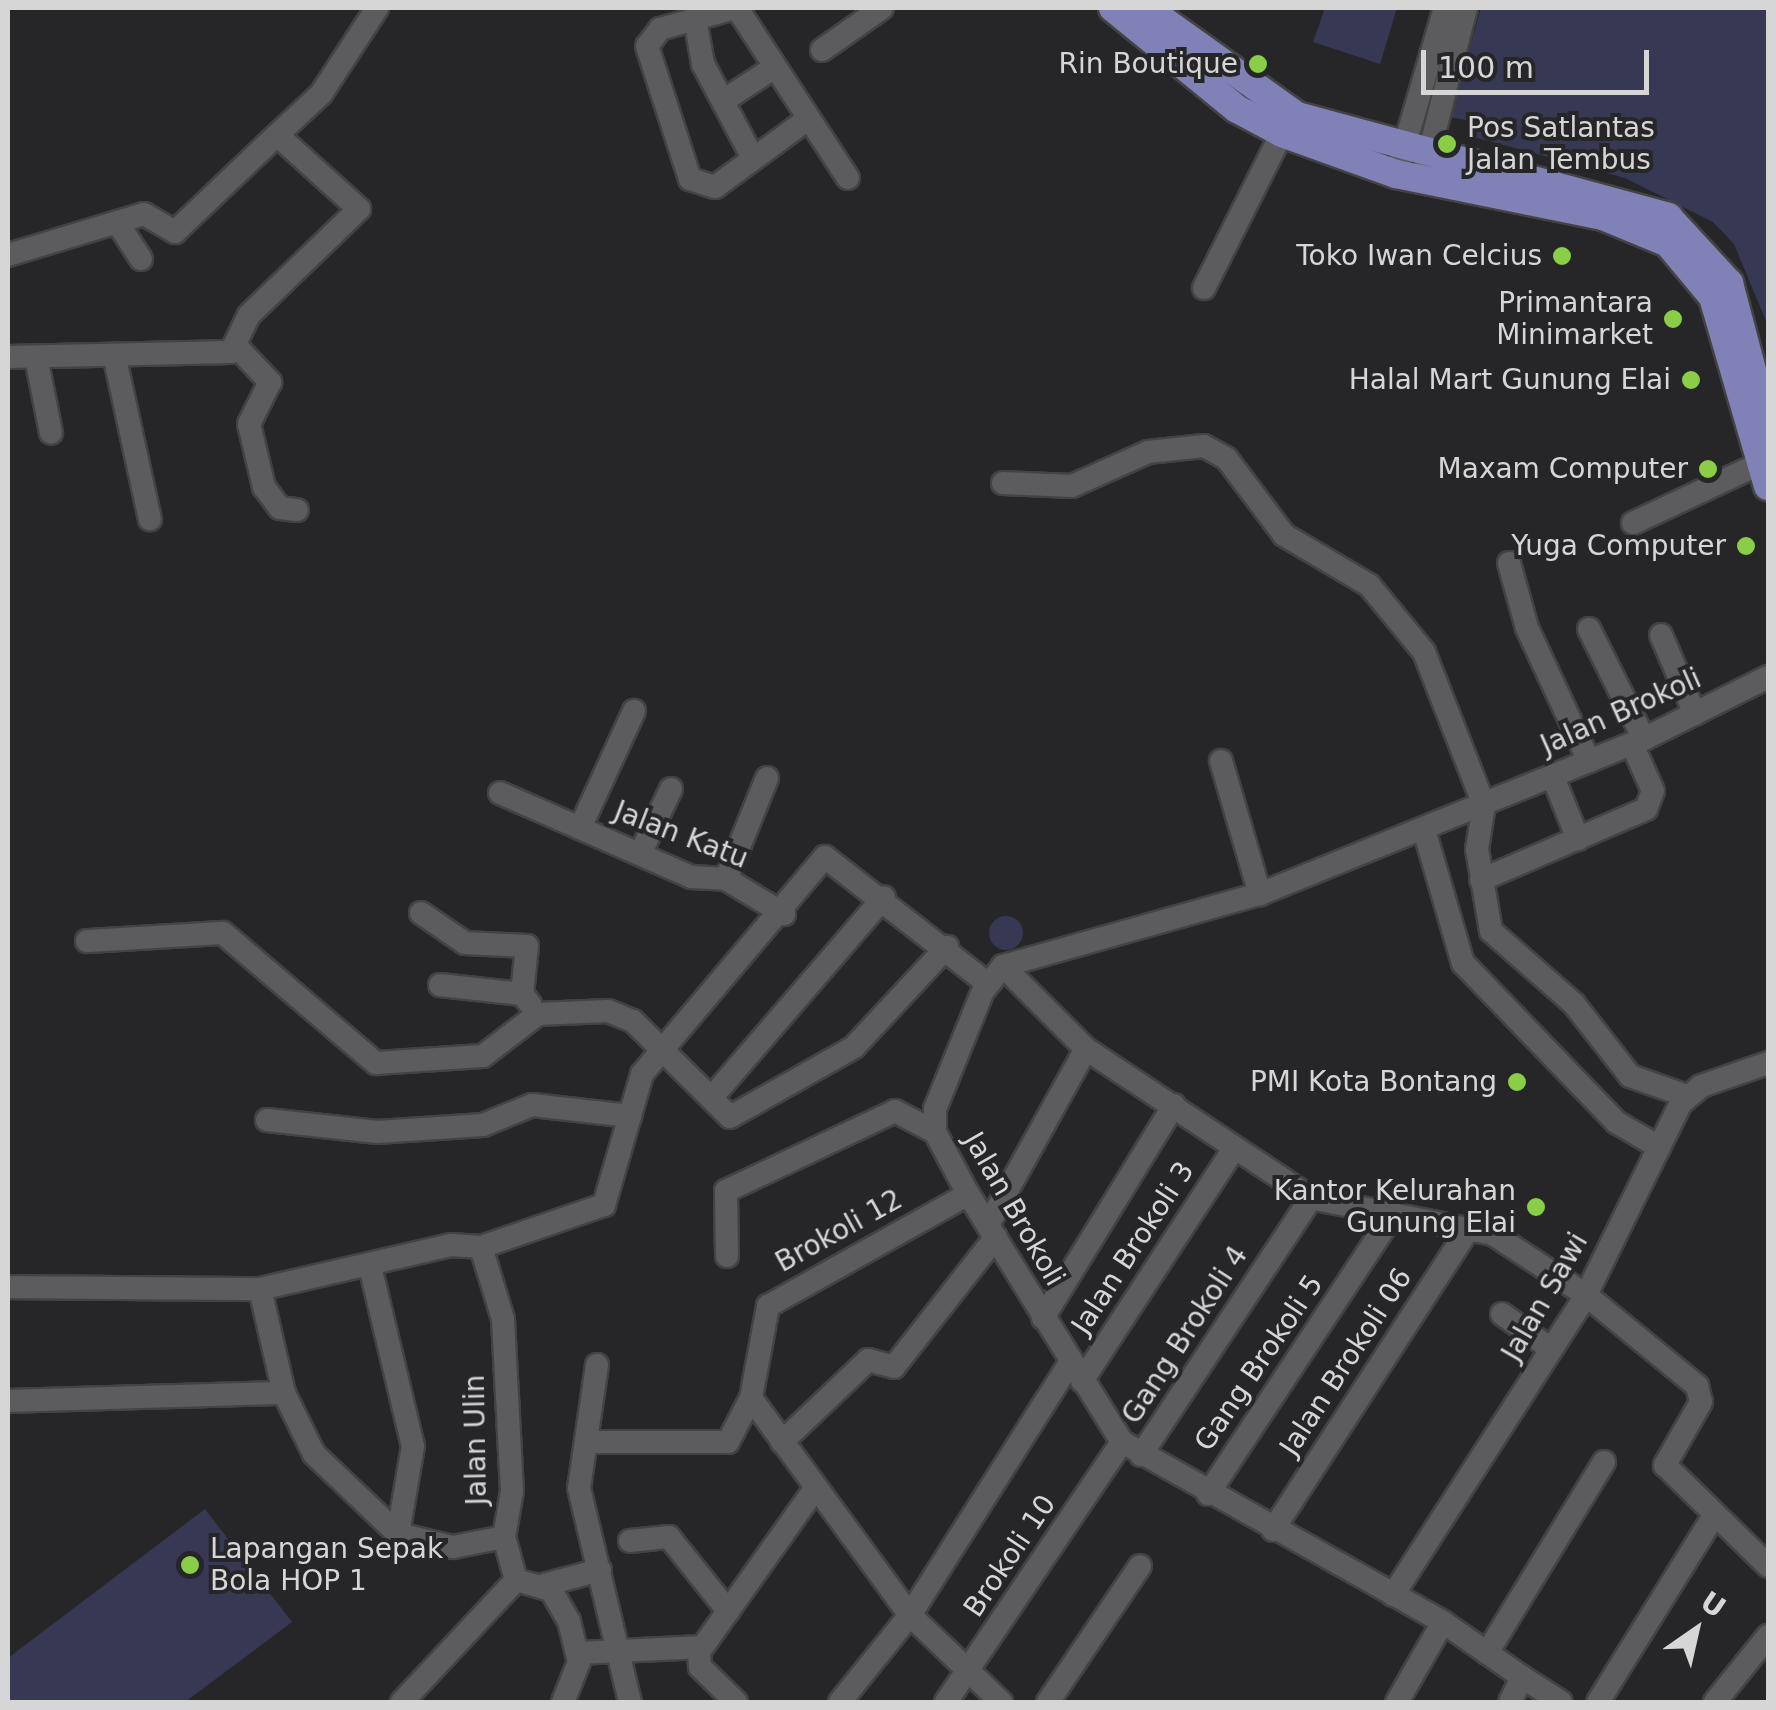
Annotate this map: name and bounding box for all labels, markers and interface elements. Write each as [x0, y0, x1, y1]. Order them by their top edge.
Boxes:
scale bar [1426, 30, 1654, 92]
place label: Rin Boutique [1059, 47, 1238, 81]
text: 100 m [1438, 50, 1534, 85]
marker: Rin Boutique [1247, 53, 1269, 75]
place label: Pos Satlantas Jalan Tembus [1467, 111, 1655, 177]
marker: Pos Satlantas Jalan Tembus [1436, 133, 1458, 155]
place label: Toko Iwan Celcius [1296, 239, 1542, 273]
marker: Toko Iwan Celcius [1551, 245, 1573, 267]
place label: Primantara Minimarket [1496, 286, 1653, 352]
marker: Primantara Minimarket [1662, 308, 1684, 330]
place label: Halal Mart Gunung Elai [1349, 363, 1671, 397]
marker: Halal Mart Gunung Elai [1680, 369, 1702, 391]
place label: Maxam Computer [1438, 452, 1688, 486]
marker: Maxam Computer [1697, 458, 1719, 480]
place label: Yuga Computer [1511, 529, 1726, 563]
marker: Yuga Computer [1735, 535, 1757, 557]
street label: Jalan Brokoli [1536, 662, 1706, 762]
street label: Jalan Katu [609, 794, 753, 876]
place label: PMI Kota Bontang [1250, 1065, 1497, 1099]
marker: PMI Kota Bontang [1506, 1071, 1528, 1093]
street label: Jalan Brokoli [956, 1126, 1072, 1292]
street label: Jalan Brokoli 3 [1065, 1155, 1201, 1341]
place label: Kantor Kelurahan Gunung Elai [1274, 1174, 1516, 1240]
street label: Brokoli 12 [770, 1182, 908, 1280]
marker: Kantor Kelurahan Gunung Elai [1525, 1196, 1547, 1218]
street label: Jalan Sawi [1495, 1227, 1595, 1367]
street label: Gang Brokoli 4 [1115, 1240, 1255, 1430]
street label: Jalan Brokoli 06 [1273, 1262, 1419, 1462]
street label: Gang Brokoli 5 [1188, 1269, 1330, 1457]
street label: Jalan Ulin [458, 1374, 494, 1506]
street label: Brokoli 10 [957, 1489, 1063, 1623]
place label: Lapangan Sepak Bola HOP 1 [210, 1532, 443, 1598]
marker: Lapangan Sepak Bola HOP 1 [179, 1554, 201, 1576]
north arrow [1646, 1580, 1746, 1680]
text: U [1694, 1585, 1732, 1625]

